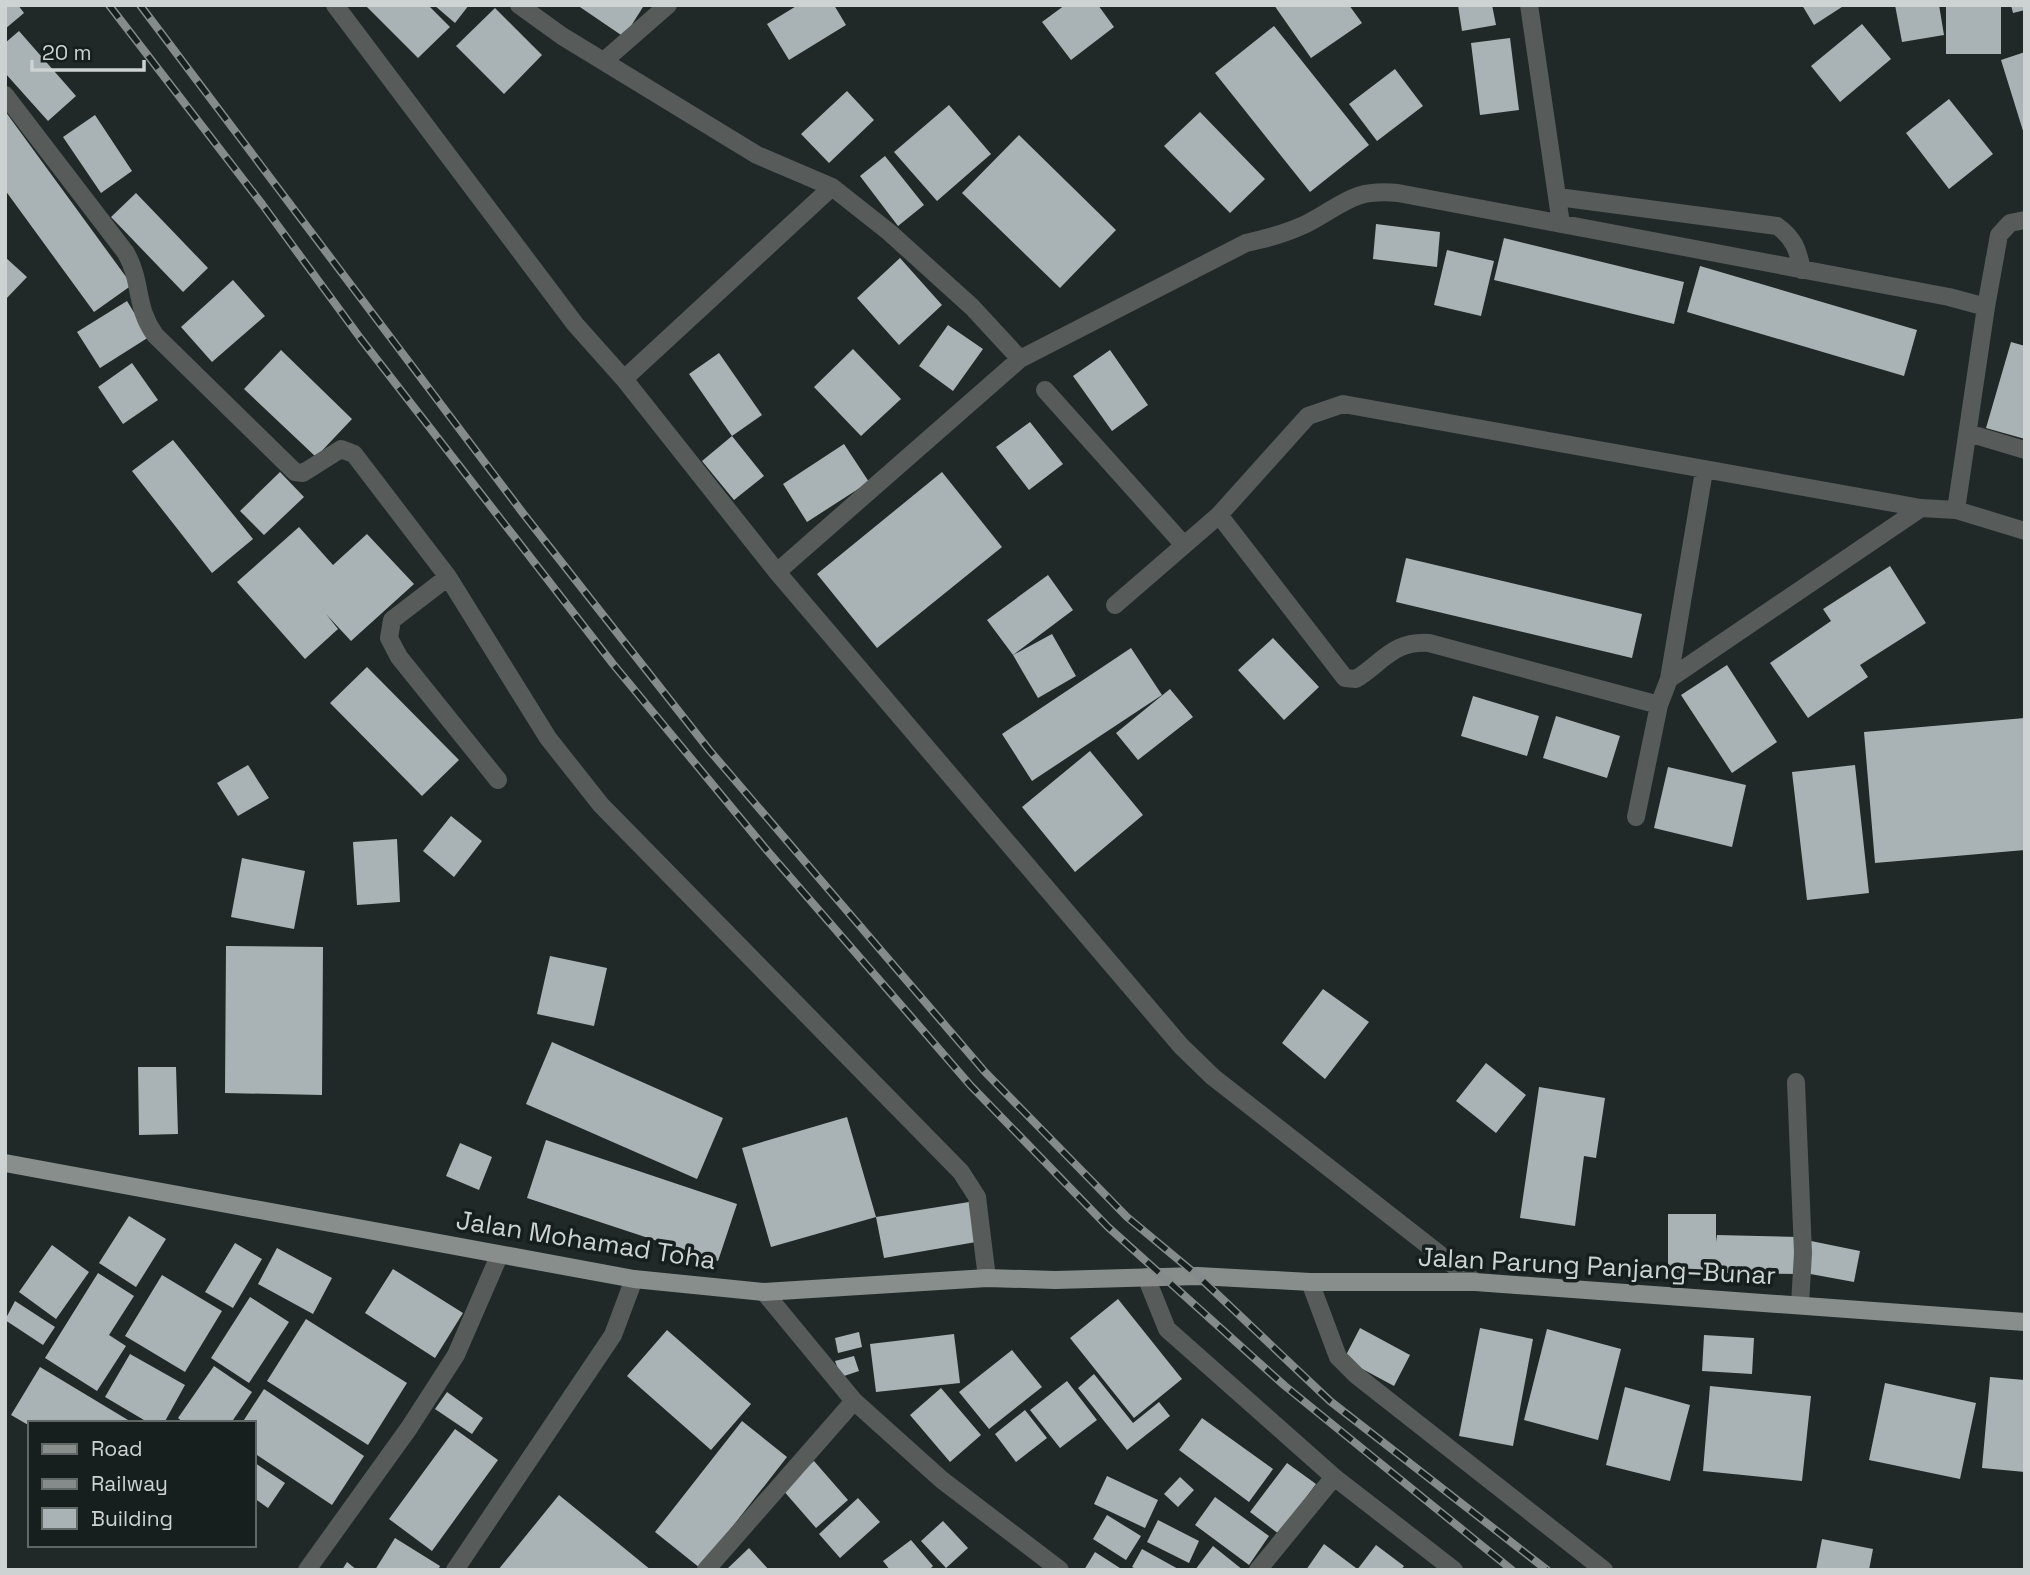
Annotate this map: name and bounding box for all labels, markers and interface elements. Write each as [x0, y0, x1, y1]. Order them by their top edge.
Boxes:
scale bar [32, 28, 144, 72]
text: 20 m [42, 39, 92, 66]
street label: Jalan Mohamad Toha [454, 1203, 718, 1277]
street label: Jalan Parung Panjang–Bunar [1417, 1240, 1777, 1292]
legend [28, 1421, 256, 1547]
text: Road [91, 1435, 143, 1462]
text: Railway [91, 1470, 168, 1497]
text: Building [91, 1505, 173, 1532]

